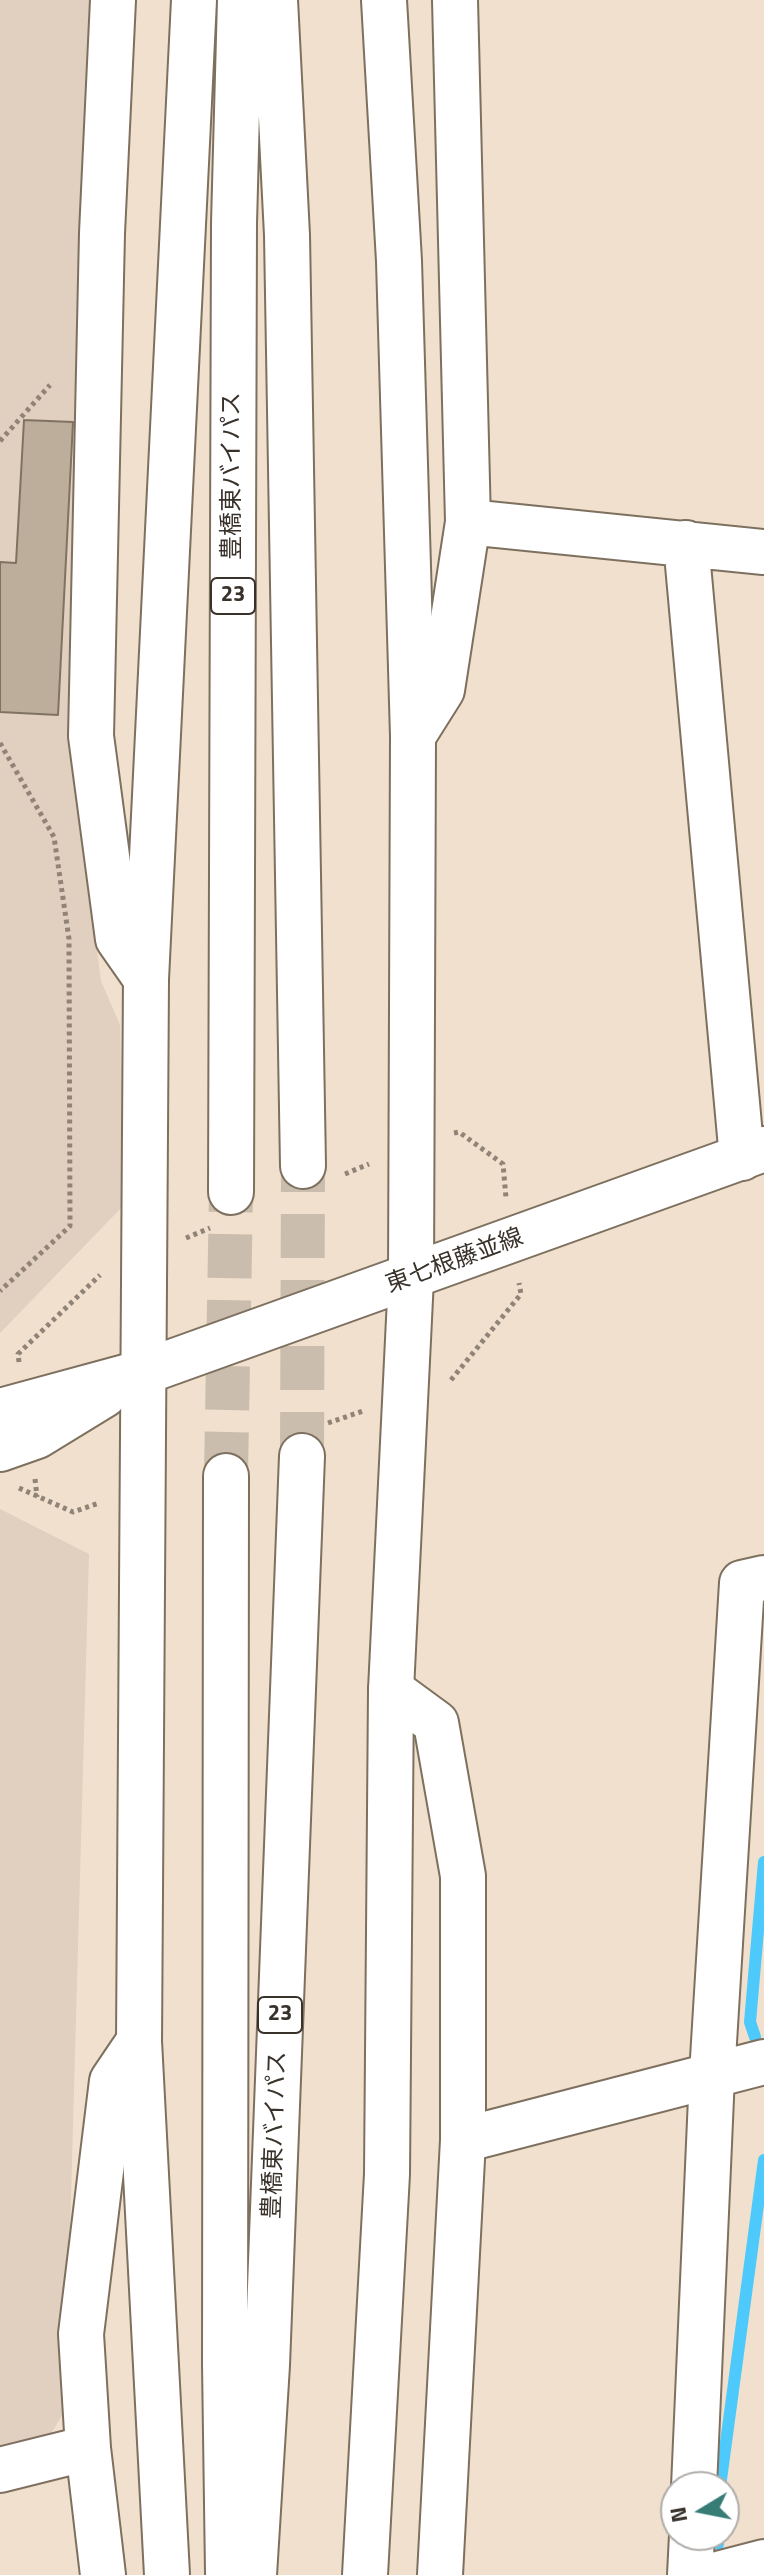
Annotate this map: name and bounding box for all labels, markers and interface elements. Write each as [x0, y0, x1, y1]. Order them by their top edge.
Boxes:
street label: 豊橋東バイパス [219, 392, 247, 560]
road number: 23 [211, 578, 255, 614]
street label: 東七根藤並線 [382, 1224, 528, 1300]
road number: 23 [258, 1997, 302, 2033]
street label: 豊橋東バイパス [259, 2051, 293, 2219]
north arrow [660, 2471, 740, 2551]
text: N [660, 2504, 696, 2525]

